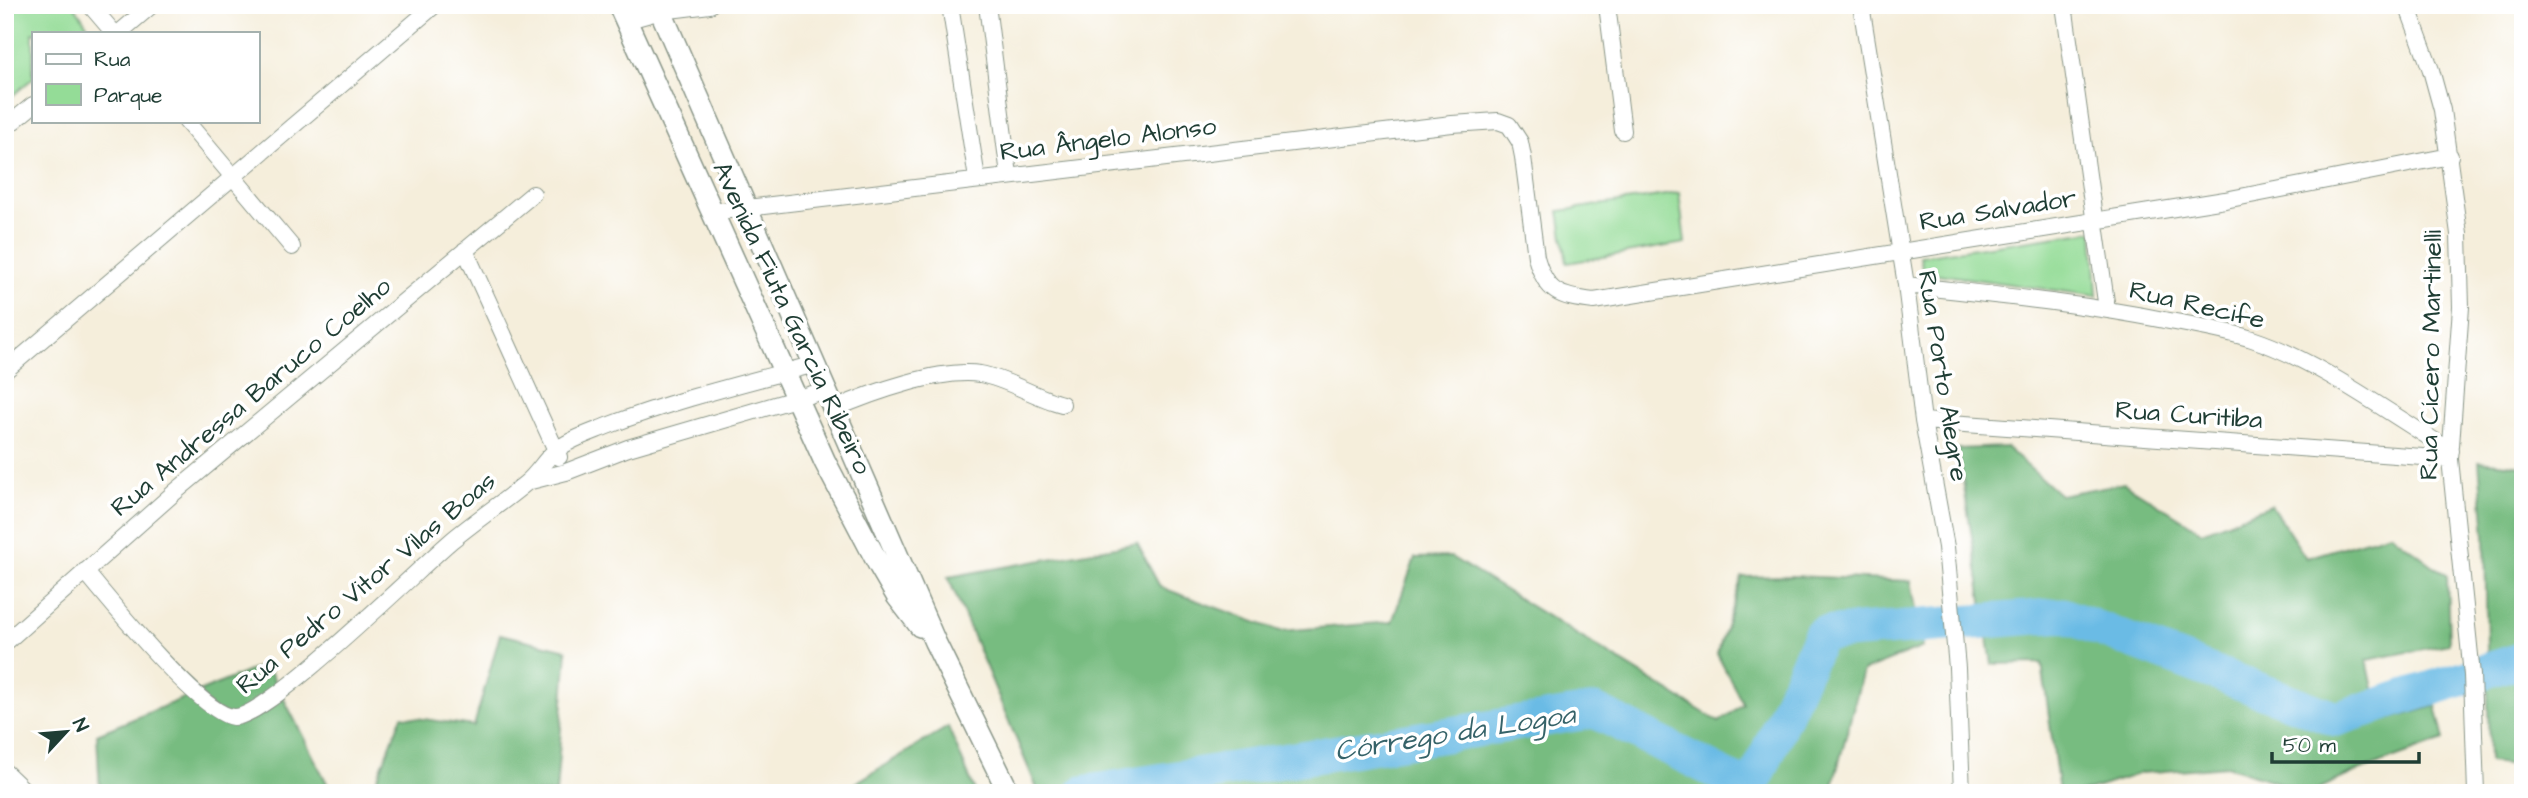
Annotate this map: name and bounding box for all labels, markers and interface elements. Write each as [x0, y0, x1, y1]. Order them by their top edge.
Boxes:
legend [32, 32, 259, 122]
text: Rua [94, 45, 131, 74]
text: Parque [94, 81, 162, 110]
street label: Rua Ângelo Alonso [998, 108, 1219, 172]
street label: Avenida Fiuta Garcia Ribeiro [704, 156, 881, 480]
street label: Rua Salvador [1917, 180, 2079, 240]
street label: Rua Cícero Martinelli [2411, 229, 2451, 480]
street label: Rua Porto Alegre [1907, 268, 1977, 484]
street label: Rua Andressa Baruco Coelho [103, 269, 399, 525]
street label: Rua Recife [2126, 272, 2268, 338]
street label: Rua Curitiba [2114, 392, 2264, 438]
street label: Rua Pedro Vitor Vilas Boas [228, 463, 504, 703]
water label: Córrego da Logoa [1332, 695, 1580, 772]
north arrow [32, 696, 102, 766]
text: N [65, 714, 95, 737]
scale bar [2272, 721, 2420, 765]
text: 50 m [2283, 731, 2337, 760]

